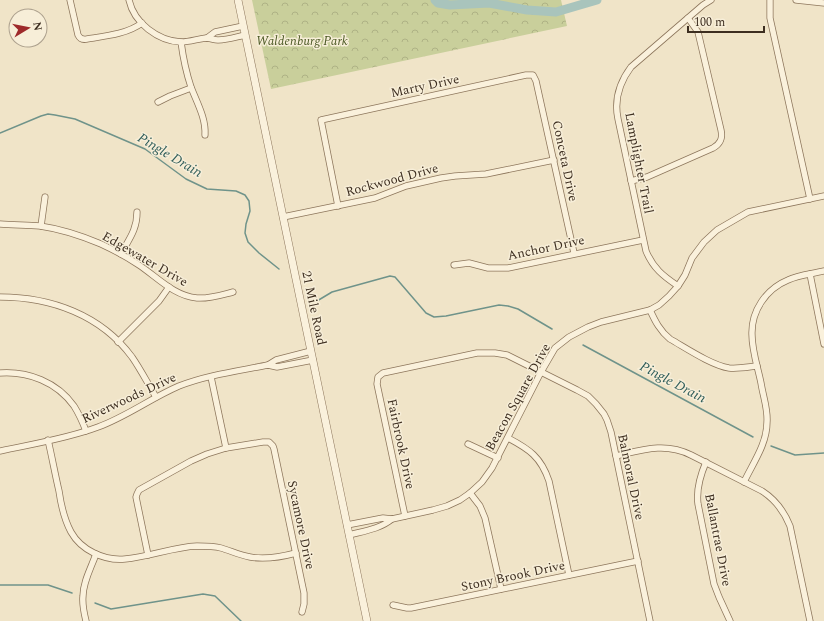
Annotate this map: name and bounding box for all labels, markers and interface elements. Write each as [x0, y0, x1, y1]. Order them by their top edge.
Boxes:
north arrow [8, 8, 48, 48]
scale bar [688, 8, 764, 34]
text: 100 m [694, 13, 725, 32]
text: N [28, 20, 47, 32]
park label: Waldenburg Park [256, 31, 348, 51]
street label: Marty Drive [389, 69, 461, 103]
street label: Lamplighter Trail [619, 111, 659, 216]
street label: Conceta Drive [547, 119, 583, 203]
water label: Pingle Drain [133, 127, 207, 183]
street label: Rockwood Drive [343, 158, 441, 202]
street label: Edgewater Drive [98, 226, 192, 292]
street label: Anchor Drive [506, 230, 586, 266]
street label: 21 Mile Road [296, 269, 332, 347]
street label: Beacon Square Drive [480, 340, 556, 454]
water label: Pingle Drain [636, 356, 711, 409]
street label: Riverwoods Drive [78, 367, 180, 429]
street label: Fairbrook Drive [382, 397, 420, 491]
street label: Balmoral Drive [612, 432, 650, 522]
street label: Sycamore Drive [282, 479, 320, 571]
street label: Ballantrae Drive [699, 492, 737, 588]
street label: Stony Brook Drive [459, 555, 567, 597]

